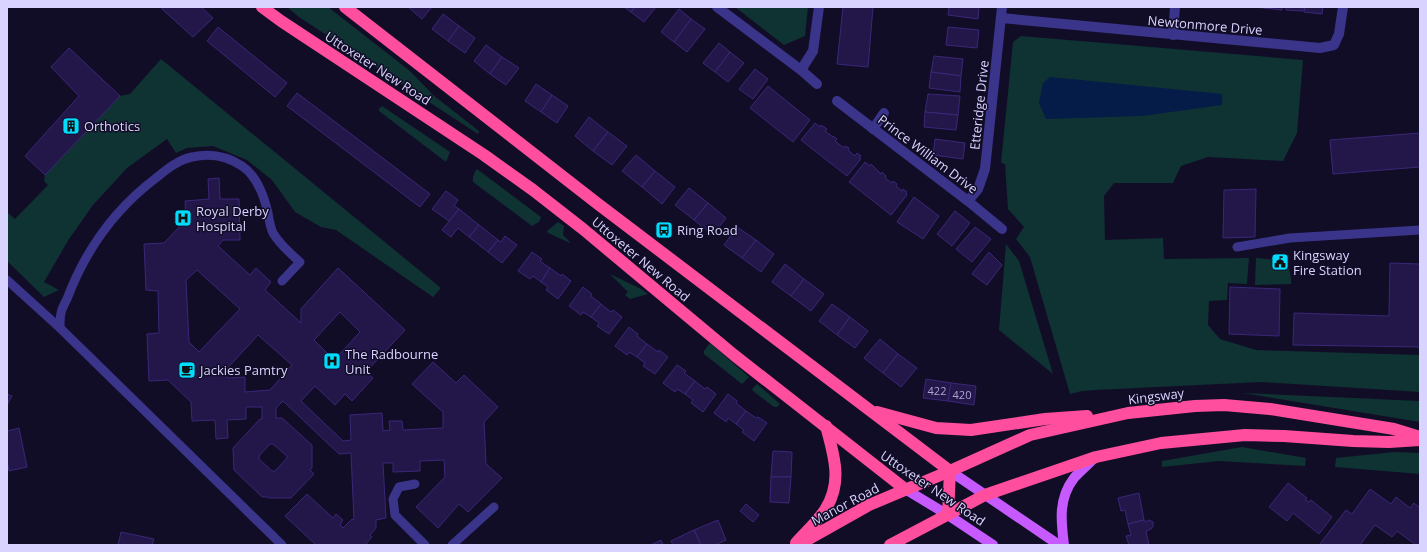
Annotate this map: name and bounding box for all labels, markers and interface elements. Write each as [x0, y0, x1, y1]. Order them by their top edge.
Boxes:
street label: Newtonmore Drive [1147, 11, 1263, 39]
street label: Uttoxeter New Road [322, 27, 434, 109]
street label: Etteridge Drive [965, 59, 993, 151]
street label: Prince William Drive [874, 110, 982, 198]
building icon: Orthotics [61, 116, 81, 136]
place label: Orthotics [84, 117, 140, 135]
place label: Royal Derby Hospital [196, 202, 269, 235]
hospital icon: Royal Derby Hospital [173, 208, 193, 228]
street label: Uttoxeter New Road [588, 213, 694, 305]
bus stop icon: Ring Road [654, 220, 674, 240]
place label: Ring Road [677, 221, 738, 239]
place label: Kingsway Fire Station [1293, 246, 1362, 279]
public building icon: Kingsway Fire Station [1270, 252, 1290, 272]
place label: The Radbourne Unit [345, 345, 438, 378]
hospital icon: The Radbourne Unit [322, 351, 342, 371]
cafe icon: Jackies Pamtry [177, 360, 197, 380]
place label: Jackies Pamtry [198, 361, 288, 379]
house number: 422 [928, 383, 946, 398]
street label: Kingsway [1127, 384, 1186, 408]
house number: 420 [953, 387, 971, 402]
street label: Uttoxeter New Road [877, 446, 989, 530]
street label: Manor Road [808, 479, 882, 529]

